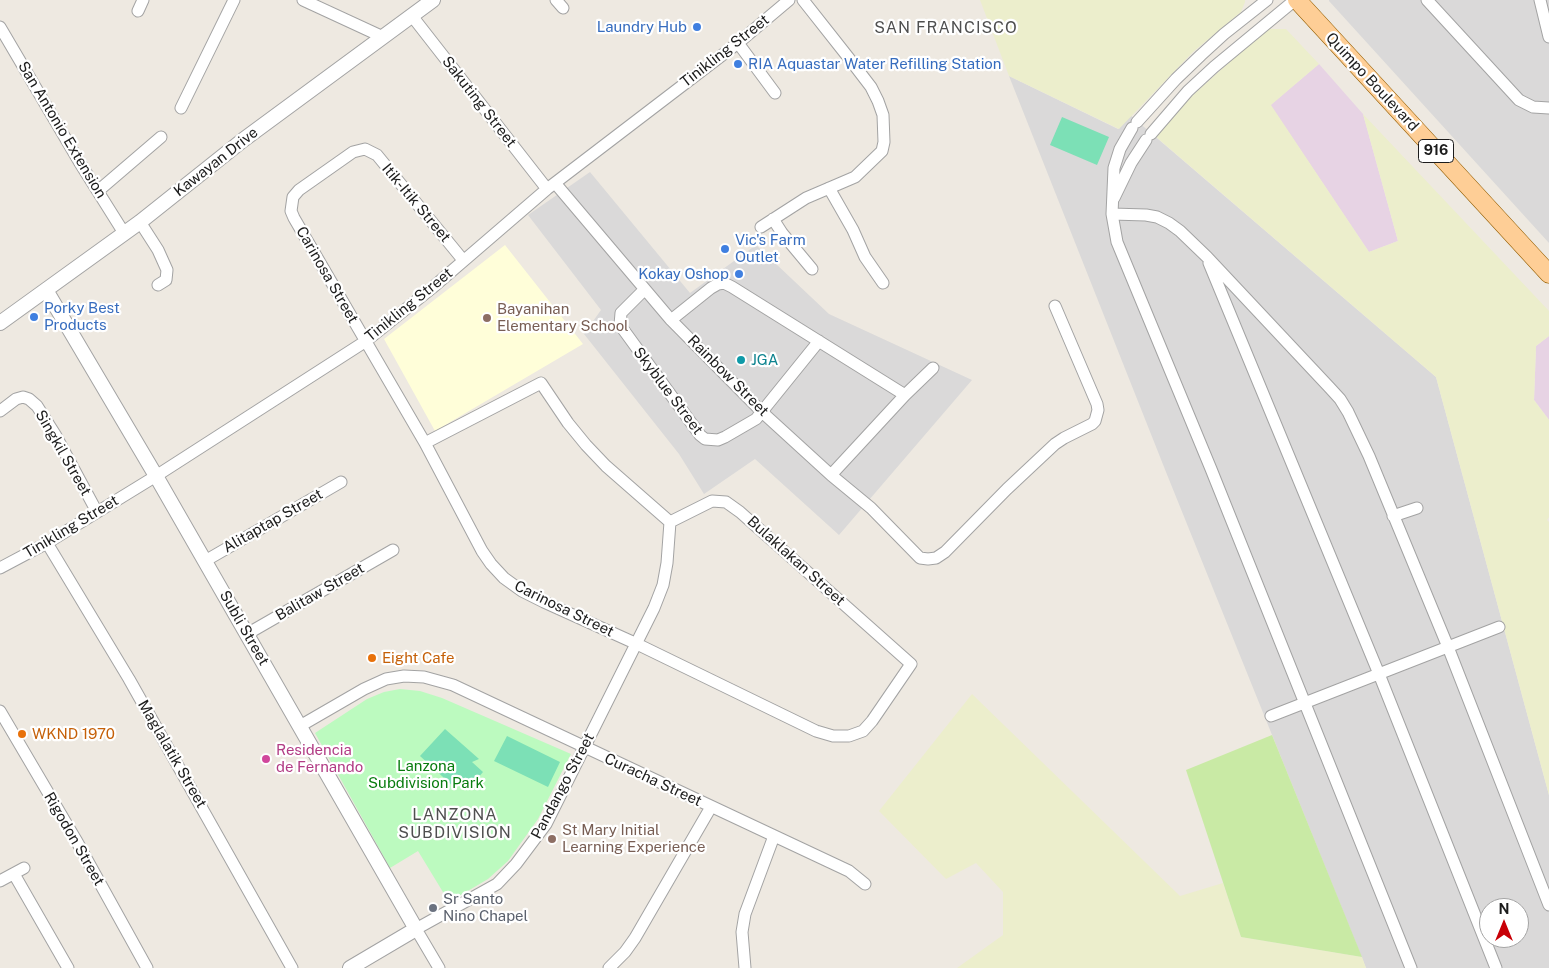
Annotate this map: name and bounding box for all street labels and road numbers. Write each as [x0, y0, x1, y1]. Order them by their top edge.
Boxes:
street label: Tinikling Street [677, 11, 773, 91]
street label: Quimpo Boulevard [1322, 29, 1422, 135]
street label: Sakuting Street [438, 53, 520, 151]
street label: San Antonio Extension [14, 58, 110, 202]
street label: Kawayan Drive [170, 123, 262, 201]
road number: 916 [1418, 140, 1454, 162]
street label: Itik-Itik Street [378, 160, 454, 246]
street label: Carinosa Street [292, 223, 362, 327]
street label: Tinikling Street [362, 264, 456, 346]
street label: Rainbow Street [684, 332, 772, 420]
street label: Skyblue Street [629, 344, 707, 438]
street label: Singkil Street [31, 407, 95, 499]
street label: Alitaptap Street [220, 485, 326, 557]
street label: Tinikling Street [20, 492, 122, 562]
street label: Bulaklakan Street [743, 512, 849, 610]
street label: Balitaw Street [272, 559, 368, 625]
street label: Carinosa Street [511, 577, 617, 641]
street label: Subli Street [215, 587, 273, 669]
street label: Maglalatik Street [134, 697, 210, 811]
street label: Pandango Street [528, 730, 598, 842]
street label: Curacha Street [601, 750, 705, 810]
street label: Rigodon Street [40, 789, 108, 889]

